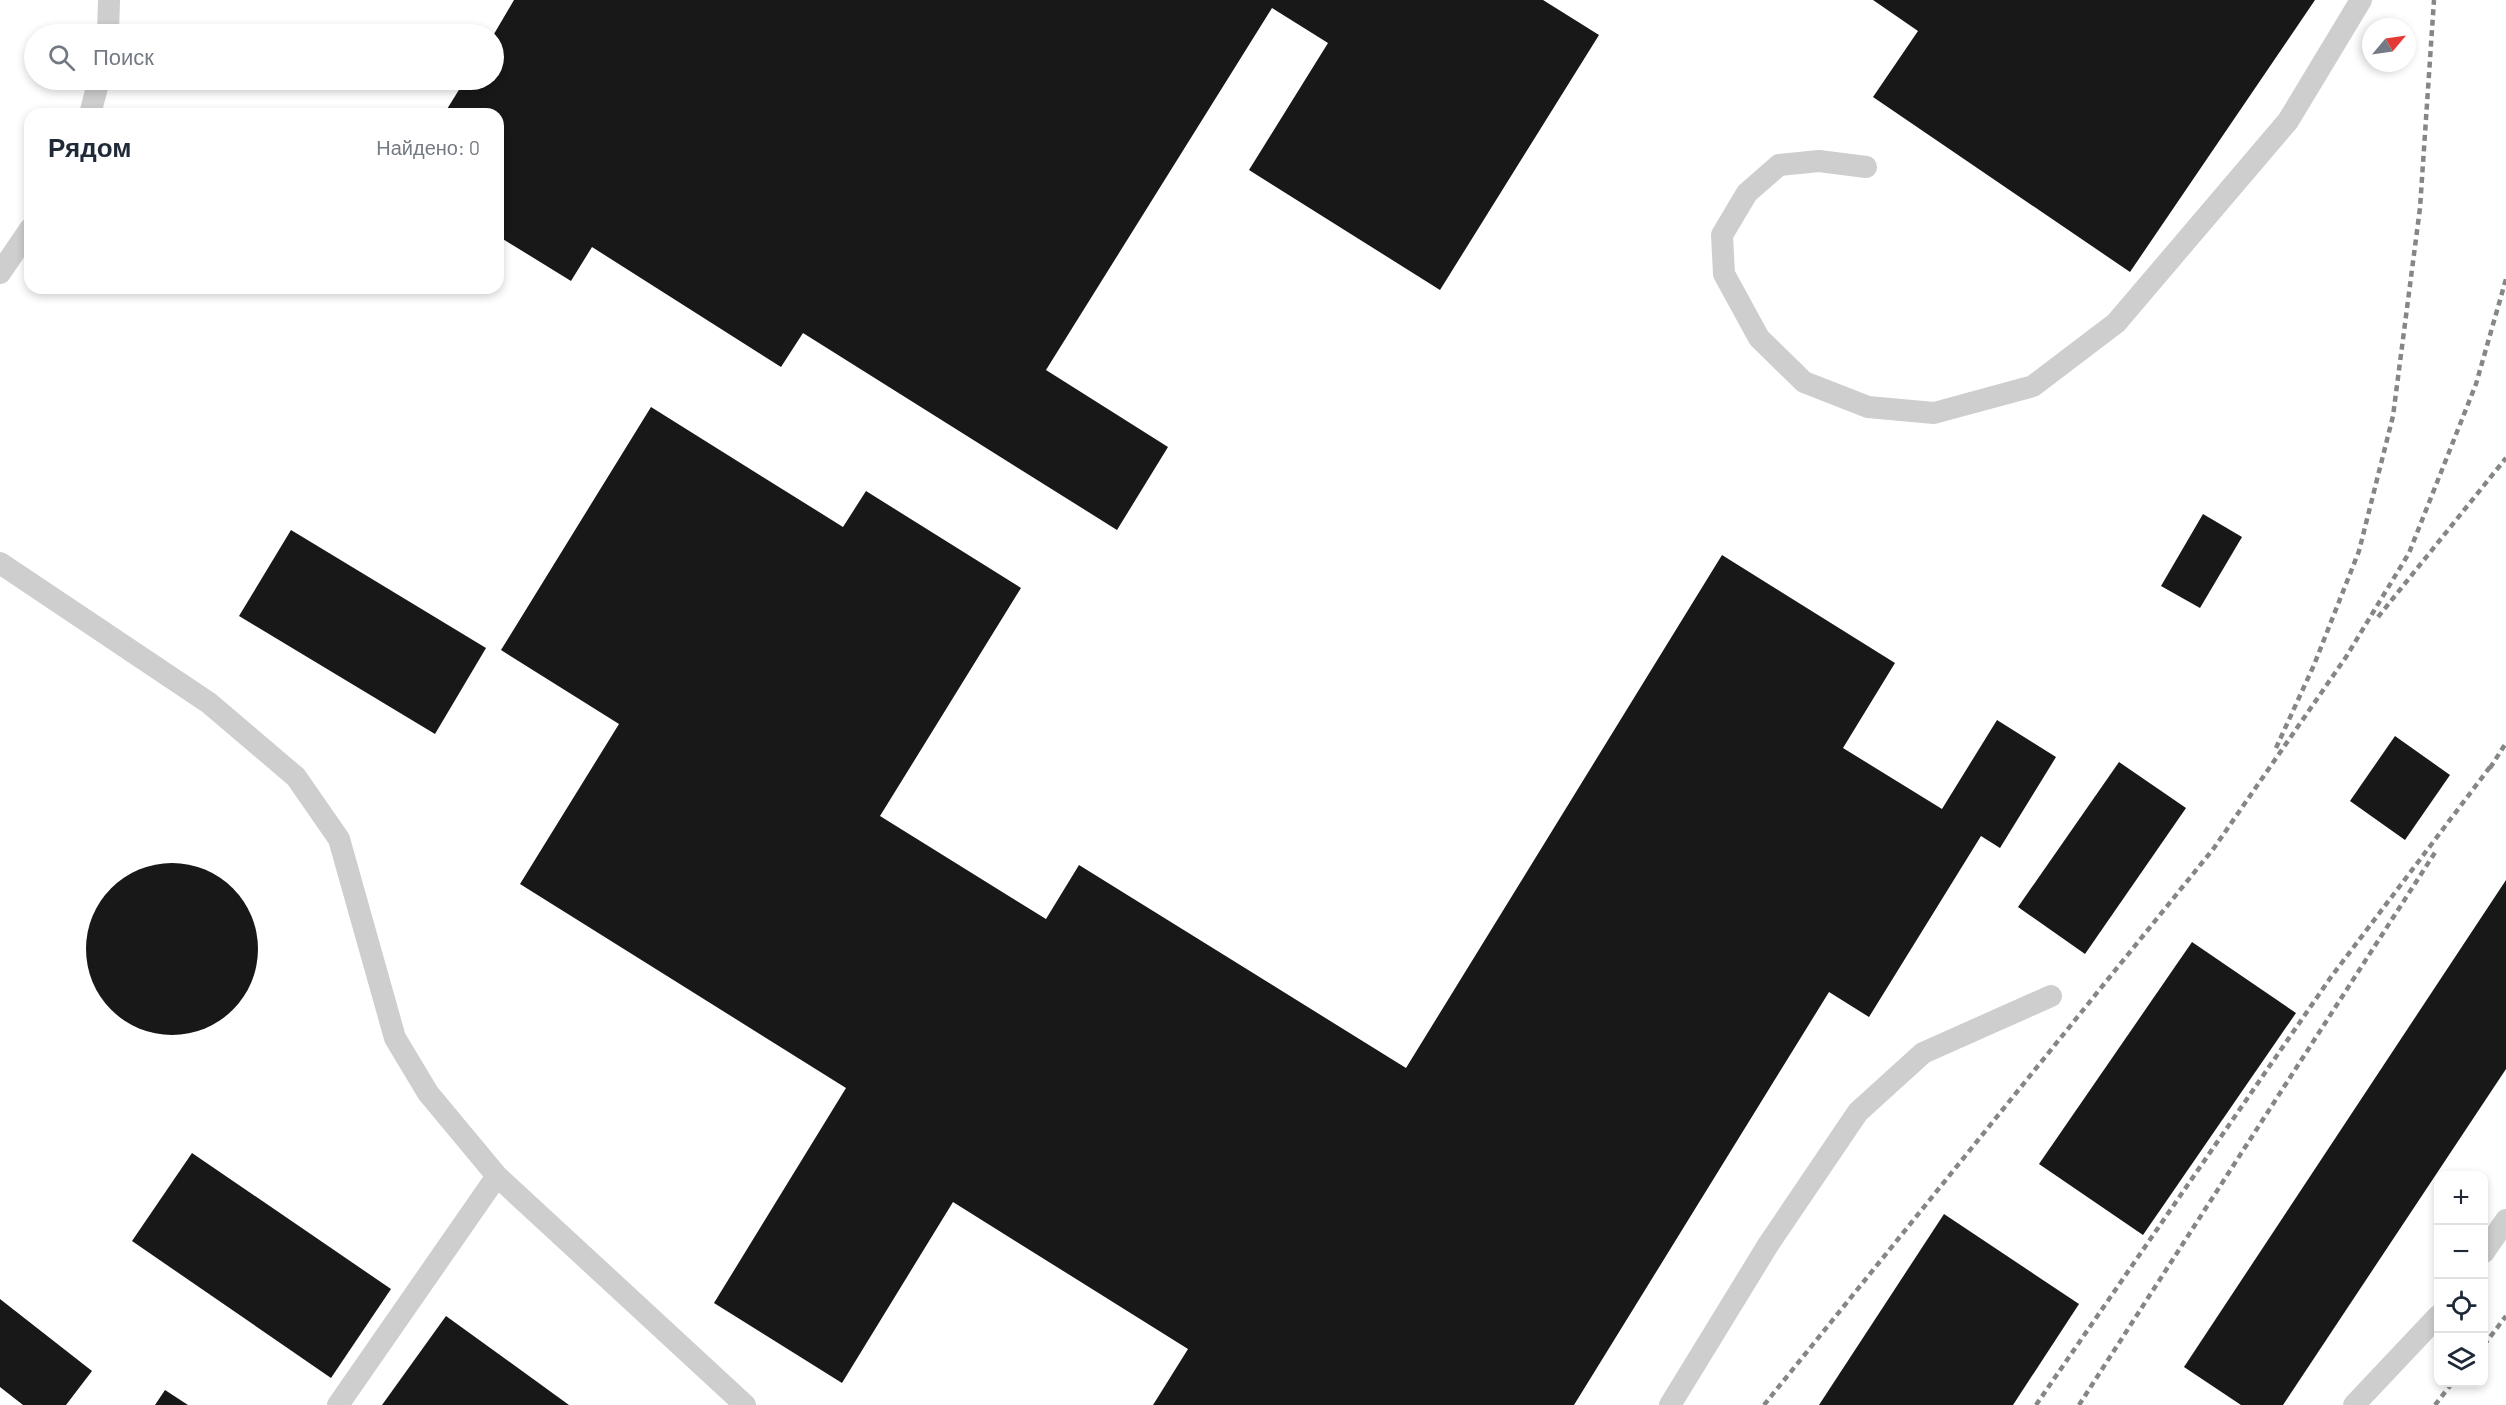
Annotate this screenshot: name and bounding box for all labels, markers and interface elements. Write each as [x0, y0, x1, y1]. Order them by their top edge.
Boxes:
north arrow [2362, 18, 2416, 72]
search box [24, 24, 504, 90]
icon: search [45, 41, 78, 74]
text: Поиск [93, 43, 154, 69]
text: Рядом [48, 131, 131, 162]
text: Найдено: 0 [376, 135, 480, 159]
map controls [2434, 1171, 2488, 1387]
button: + [2434, 1171, 2488, 1225]
button: − [2434, 1225, 2488, 1279]
button: locate [2434, 1279, 2488, 1333]
button: layers [2434, 1333, 2488, 1387]

